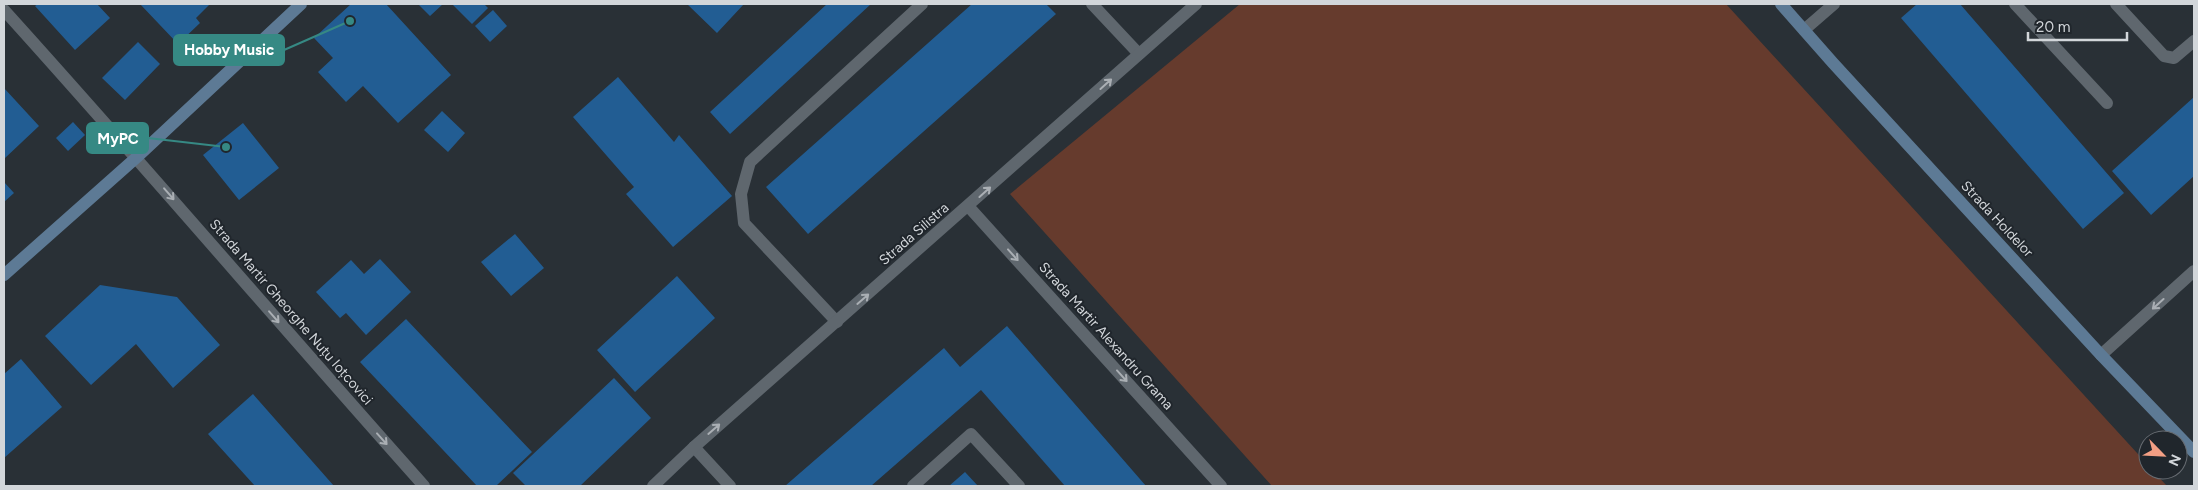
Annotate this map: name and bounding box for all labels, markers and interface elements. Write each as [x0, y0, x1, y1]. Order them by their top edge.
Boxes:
scale bar [2028, 10, 2127, 42]
text: 20 m [2036, 18, 2070, 36]
callout: Hobby Music [174, 35, 284, 65]
text: Hobby Music [184, 41, 274, 59]
one-way arrow [1100, 78, 1113, 90]
callout: MyPC [87, 123, 148, 153]
text: MyPC [97, 130, 139, 148]
street label: Strada Holdelor [1957, 177, 2037, 261]
one-way arrow [978, 186, 991, 198]
one-way arrow [163, 187, 174, 200]
street label: Strada Silistra [876, 199, 952, 269]
street label: Strada Martir Gheorghe Nuțu Ioțcovici [206, 216, 376, 408]
one-way arrow [1007, 249, 1019, 262]
street label: Strada Martir Alexandru Grama [1035, 259, 1177, 413]
one-way arrow [856, 293, 869, 305]
one-way arrow [2152, 298, 2165, 310]
one-way arrow [269, 311, 280, 324]
one-way arrow [1116, 370, 1127, 383]
one-way arrow [708, 424, 721, 435]
north arrow [2138, 430, 2188, 480]
one-way arrow [376, 433, 388, 446]
text: N [2164, 452, 2184, 468]

